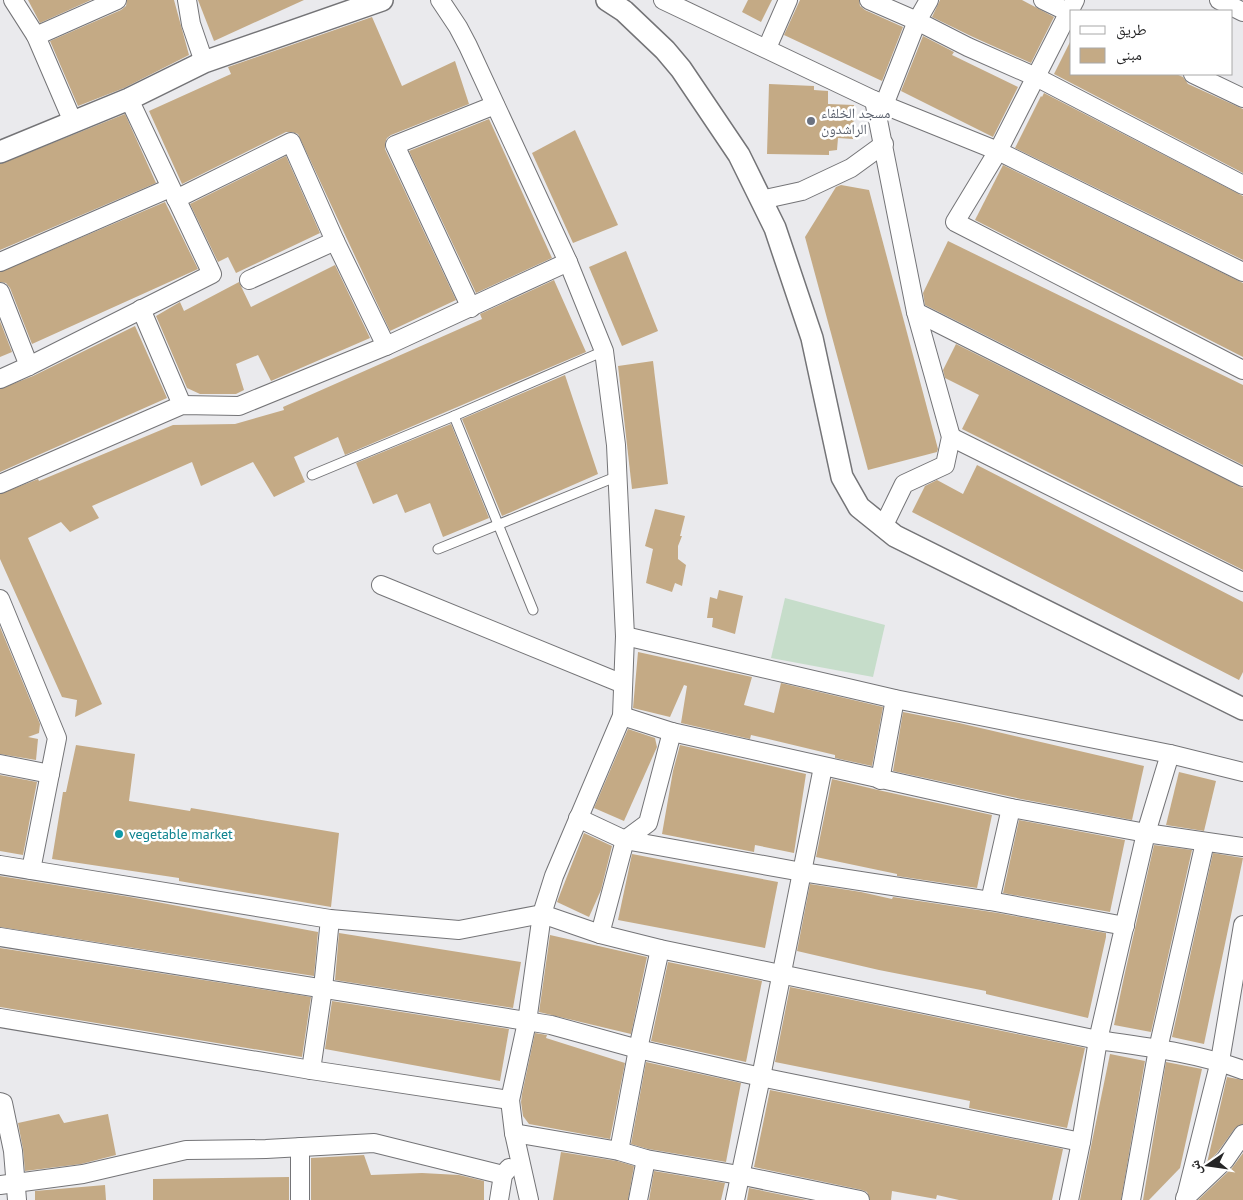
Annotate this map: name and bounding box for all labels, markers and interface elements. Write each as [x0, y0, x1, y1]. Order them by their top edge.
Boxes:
legend [1070, 10, 1233, 75]
text: طريق [1116, 20, 1147, 40]
text: مبنى [1116, 45, 1142, 65]
place label: مسجد الخلفاء الراشدون [821, 104, 891, 138]
marker: مسجد الخلفاء الراشدون [805, 115, 817, 127]
place label: vegetable market [129, 825, 233, 843]
marker: vegetable market [113, 828, 125, 840]
north arrow [1183, 1140, 1233, 1190]
text: ش [1185, 1159, 1206, 1177]

